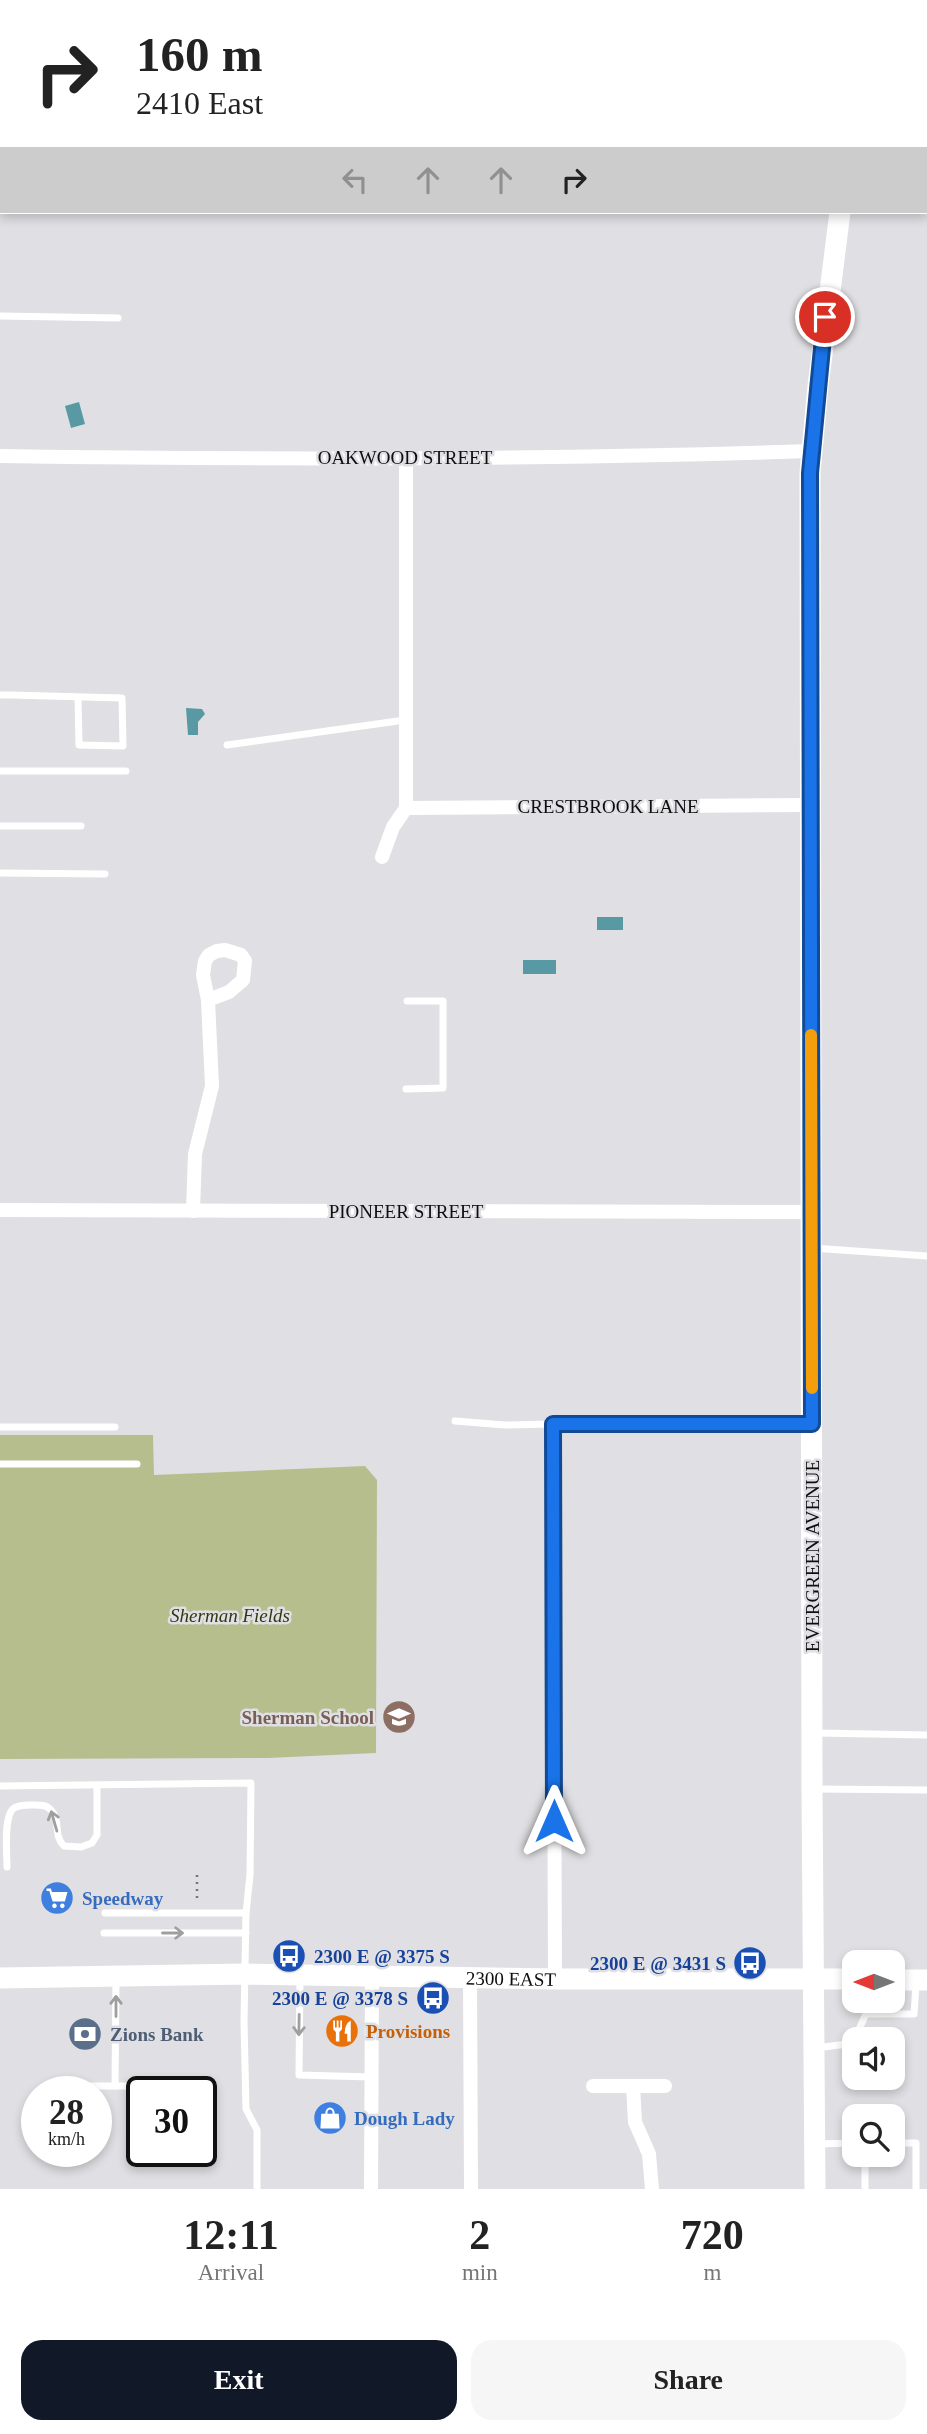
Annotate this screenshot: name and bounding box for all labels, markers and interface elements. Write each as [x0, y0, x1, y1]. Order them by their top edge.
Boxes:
text: 160 m [136, 27, 263, 82]
icon: right [21, 28, 112, 119]
text: 2410 East [136, 85, 263, 121]
icon: left [336, 161, 374, 199]
icon: ahead [409, 161, 447, 199]
icon: ahead [482, 161, 520, 199]
icon: right [555, 161, 593, 199]
pin [795, 287, 855, 347]
icon: arrive [806, 298, 844, 336]
street label: OAKWOOD STREET [318, 447, 493, 468]
street label: CRESTBROOK LANE [517, 796, 699, 817]
street label: PIONEER STREET [329, 1201, 484, 1222]
street label: EVERGREEN AVENUE [802, 1460, 823, 1652]
park label: Sherman Fields [170, 1605, 290, 1626]
school or university icon: Sherman School [380, 1698, 418, 1736]
place label: Sherman School [242, 1707, 374, 1728]
position arrow [517, 1784, 591, 1858]
one-way arrow [46, 1810, 59, 1832]
supermarket icon: Speedway [38, 1879, 76, 1917]
place label: Speedway [82, 1888, 164, 1909]
one-way arrow [161, 1926, 184, 1940]
bus stop icon: 2300 E @ 3375 S [270, 1937, 308, 1975]
bus stop icon: 2300 E @ 3431 S [731, 1944, 769, 1982]
place label: 2300 E @ 3375 S [314, 1946, 450, 1967]
north arrow [842, 1950, 905, 2012]
map controls [842, 1950, 905, 2167]
place label: 2300 E @ 3431 S [590, 1953, 726, 1974]
street label: 2300 EAST [466, 1968, 557, 1990]
bus stop icon: 2300 E @ 3378 S [414, 1979, 452, 2017]
place label: 2300 E @ 3378 S [272, 1988, 408, 2009]
one-way arrow [109, 1995, 123, 2018]
restaurant icon: Provisions [323, 2012, 361, 2050]
one-way arrow [292, 2013, 306, 2036]
bank icon: Zions Bank [66, 2015, 104, 2053]
place label: Provisions [366, 2021, 450, 2042]
place label: Zions Bank [110, 2024, 204, 2045]
button: sound [842, 2027, 905, 2090]
speed limit sign: 30 [126, 2076, 217, 2167]
text: 28 [49, 2093, 84, 2132]
shop icon: Dough Lady [311, 2099, 349, 2137]
button: search [842, 2104, 905, 2167]
place label: Dough Lady [354, 2108, 455, 2129]
text: km/h [48, 2129, 85, 2149]
text: 12:11 [183, 2212, 279, 2258]
text: 2 [469, 2212, 490, 2258]
text: 720 [681, 2212, 744, 2258]
text: Arrival [198, 2260, 264, 2285]
text: min [462, 2260, 498, 2285]
text: m [703, 2260, 721, 2285]
button: Exit [21, 2340, 457, 2420]
button: Share [471, 2340, 906, 2420]

